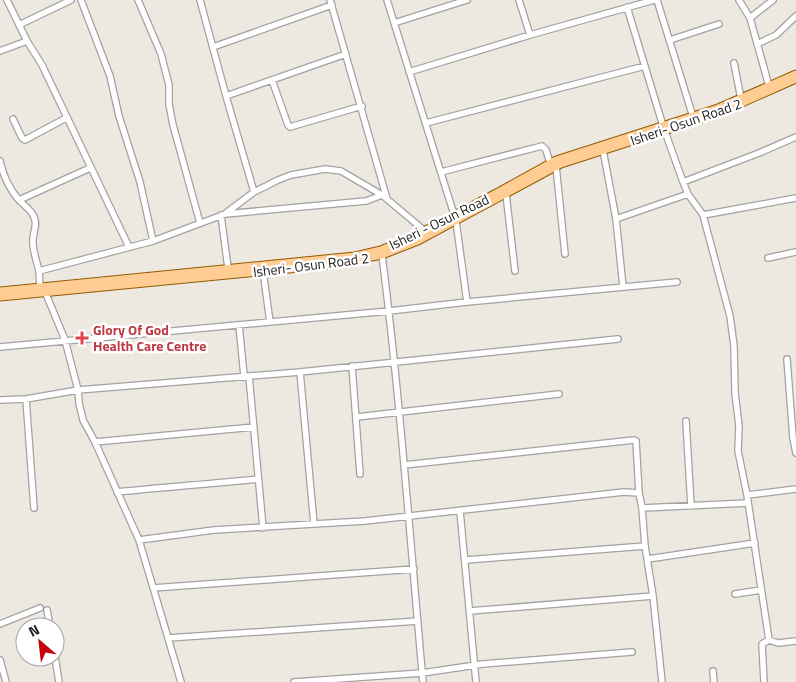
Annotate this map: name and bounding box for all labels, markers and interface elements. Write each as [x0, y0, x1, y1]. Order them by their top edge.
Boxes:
street label: Isheri- Osun Road 2 [627, 93, 744, 150]
street label: Isheri - Osun Road [385, 188, 492, 255]
street label: Isheri- Osun Road 2 [252, 247, 370, 282]
place label: Glory Of God Health Care Centre [93, 319, 206, 356]
marker: Glory Of God Health Care Centre [75, 331, 89, 345]
north arrow [15, 617, 65, 667]
text: N [24, 619, 43, 642]

